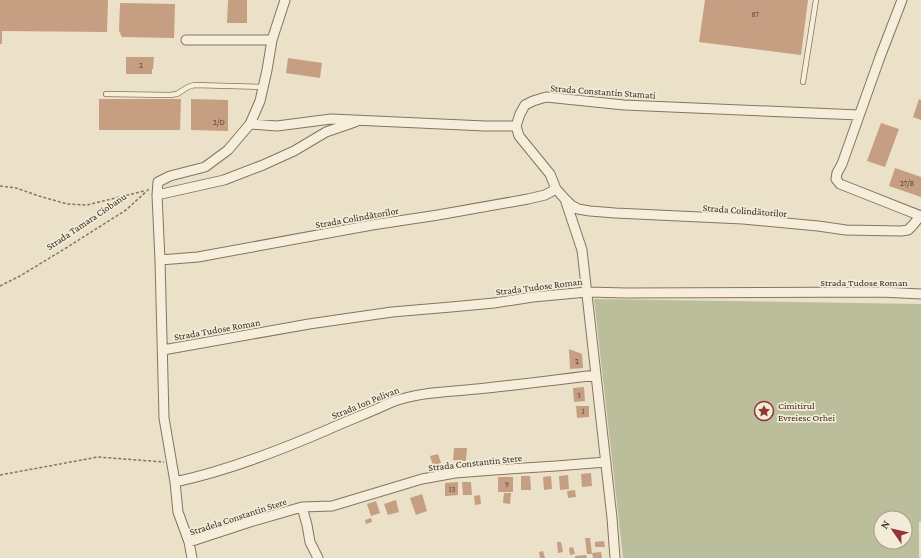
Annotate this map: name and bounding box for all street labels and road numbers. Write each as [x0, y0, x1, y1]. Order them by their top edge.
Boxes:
street label: Strada Constantin Stamati [550, 82, 656, 101]
street label: Strada Tamara Ciobanu [44, 190, 129, 252]
street label: Strada Colindătorilor [702, 202, 788, 219]
street label: Strada Colindătorilor [314, 205, 400, 230]
street label: Strada Tudose Roman [495, 276, 584, 297]
street label: Strada Tudose Roman [820, 277, 908, 288]
street label: Strada Tudose Roman [173, 316, 262, 342]
street label: Strada Ion Pelivan [330, 384, 401, 421]
street label: Strada Constantin Stere [428, 452, 523, 473]
street label: Stradela Constantin Stere [188, 495, 289, 537]

